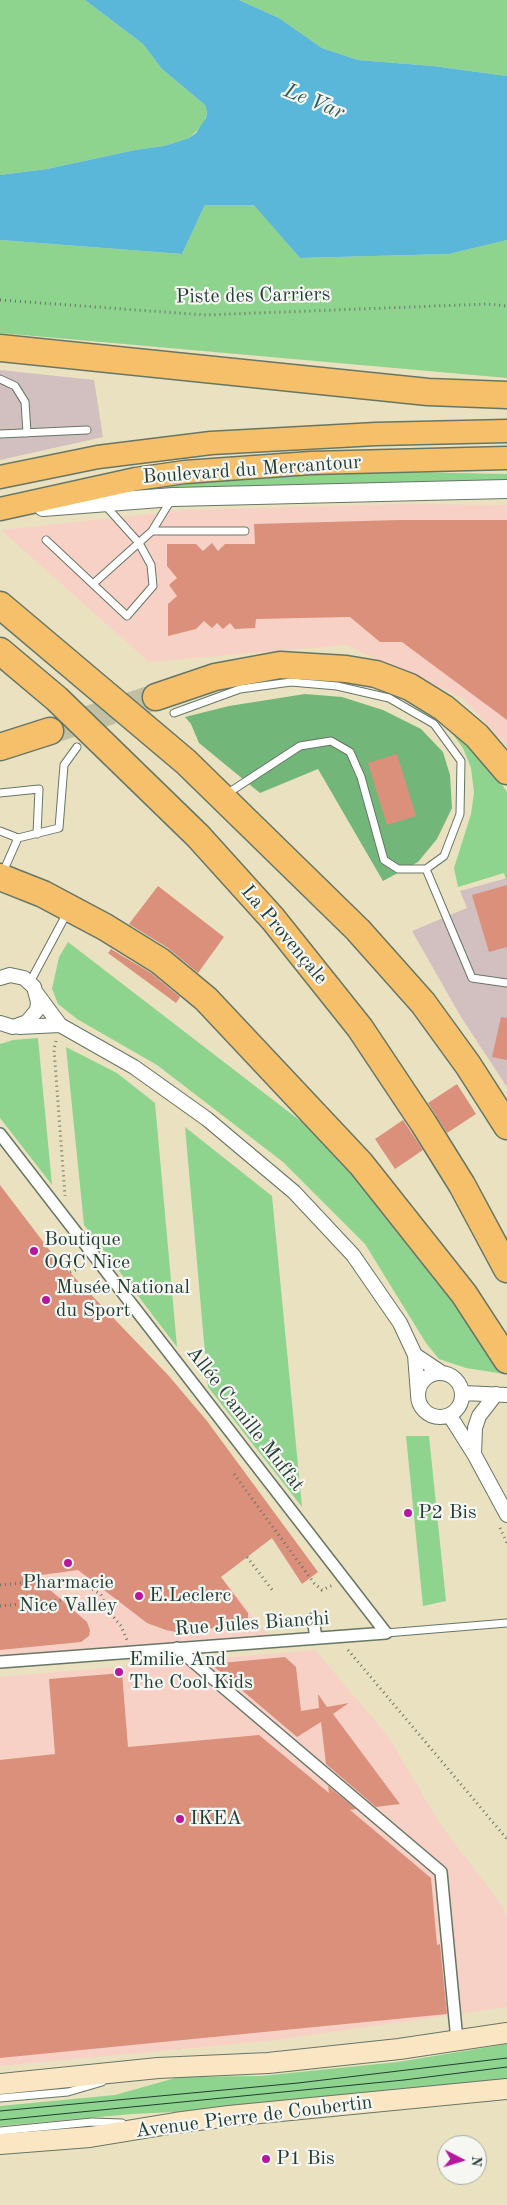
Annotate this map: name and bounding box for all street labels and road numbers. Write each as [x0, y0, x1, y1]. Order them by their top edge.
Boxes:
street label: Piste des Carriers [176, 283, 330, 309]
street label: Boulevard du Mercantour [142, 450, 362, 490]
street label: La Provençale [235, 880, 333, 990]
street label: Allée Camille Muffat [181, 1342, 309, 1496]
street label: Rue Jules Bianchi [174, 1607, 330, 1641]
street label: Avenue Pierre de Coubertin [134, 2091, 374, 2143]

